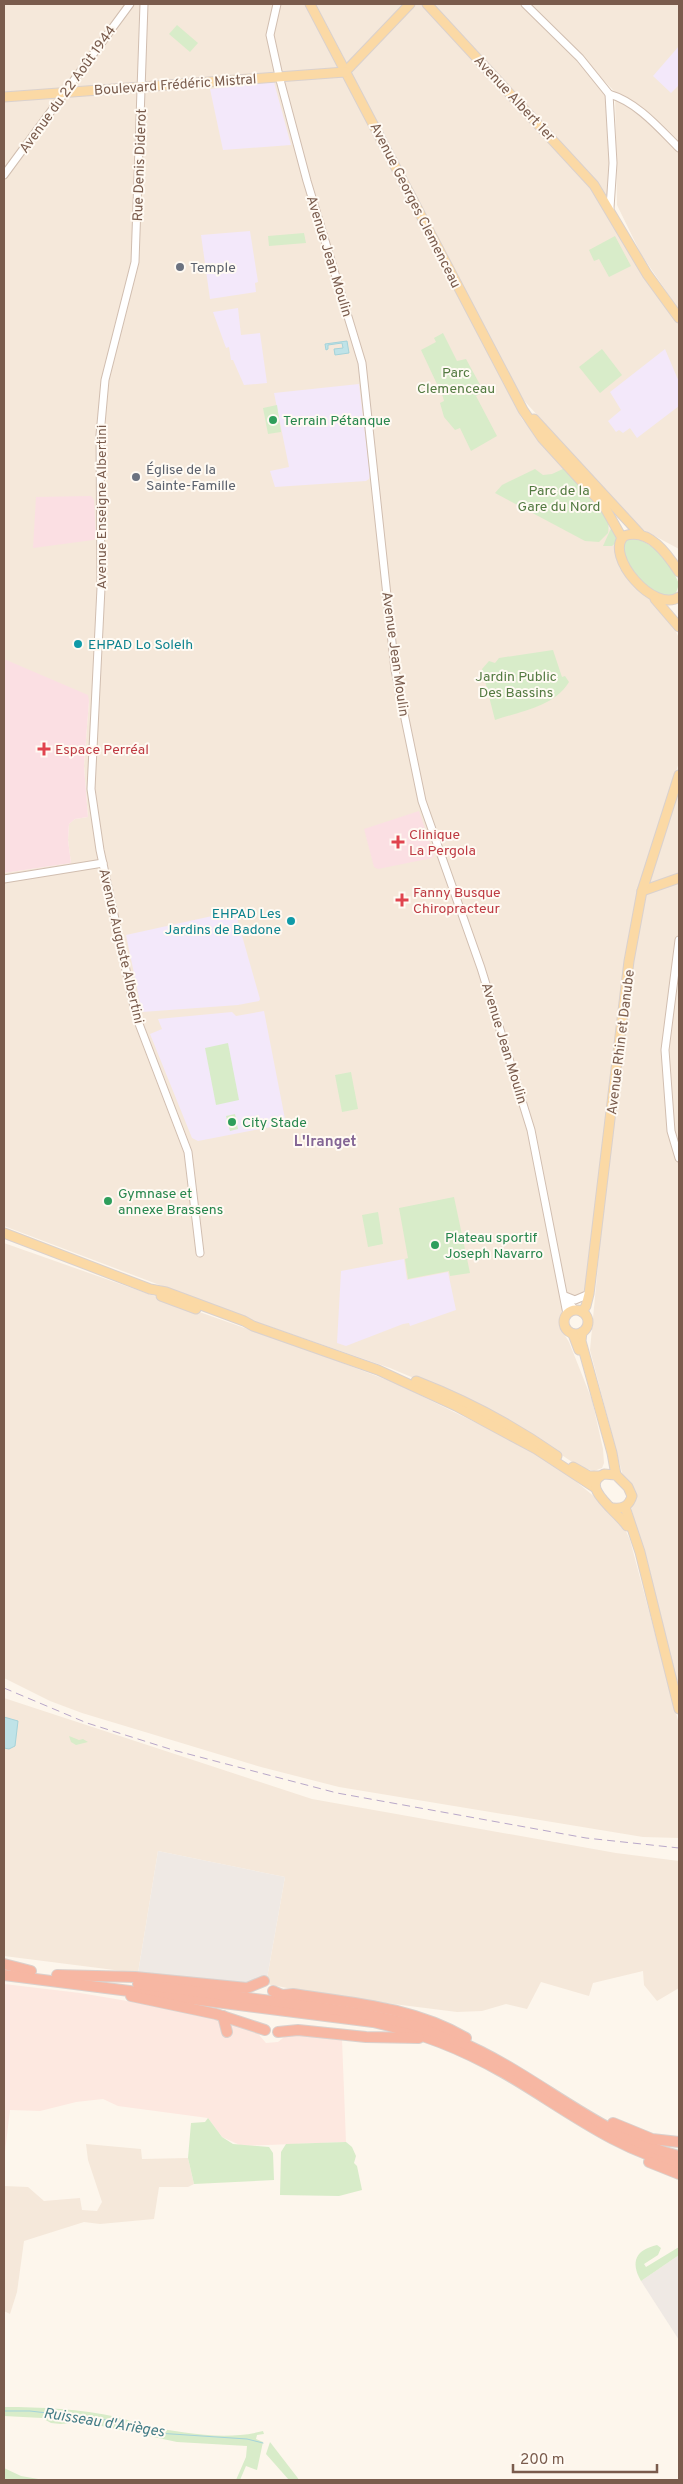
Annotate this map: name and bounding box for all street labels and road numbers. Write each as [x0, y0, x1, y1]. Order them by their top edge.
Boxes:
street label: Avenue du 22 Août 1944 [16, 23, 120, 157]
street label: Avenue Albert 1er [470, 53, 558, 146]
street label: Boulevard Frédéric Mistral [93, 71, 257, 100]
street label: Rue Denis Diderot [130, 108, 151, 222]
street label: Avenue Georges Clemenceau [365, 120, 464, 291]
street label: Avenue Jean Moulin [302, 194, 355, 319]
street label: Avenue Enseigne Albertini [94, 425, 111, 589]
street label: Avenue Jean Moulin [377, 591, 412, 718]
street label: Avenue Auguste Albertini [94, 867, 147, 1026]
street label: Avenue Rhin et Danube [604, 969, 639, 1116]
street label: Avenue Jean Moulin [477, 981, 530, 1106]

